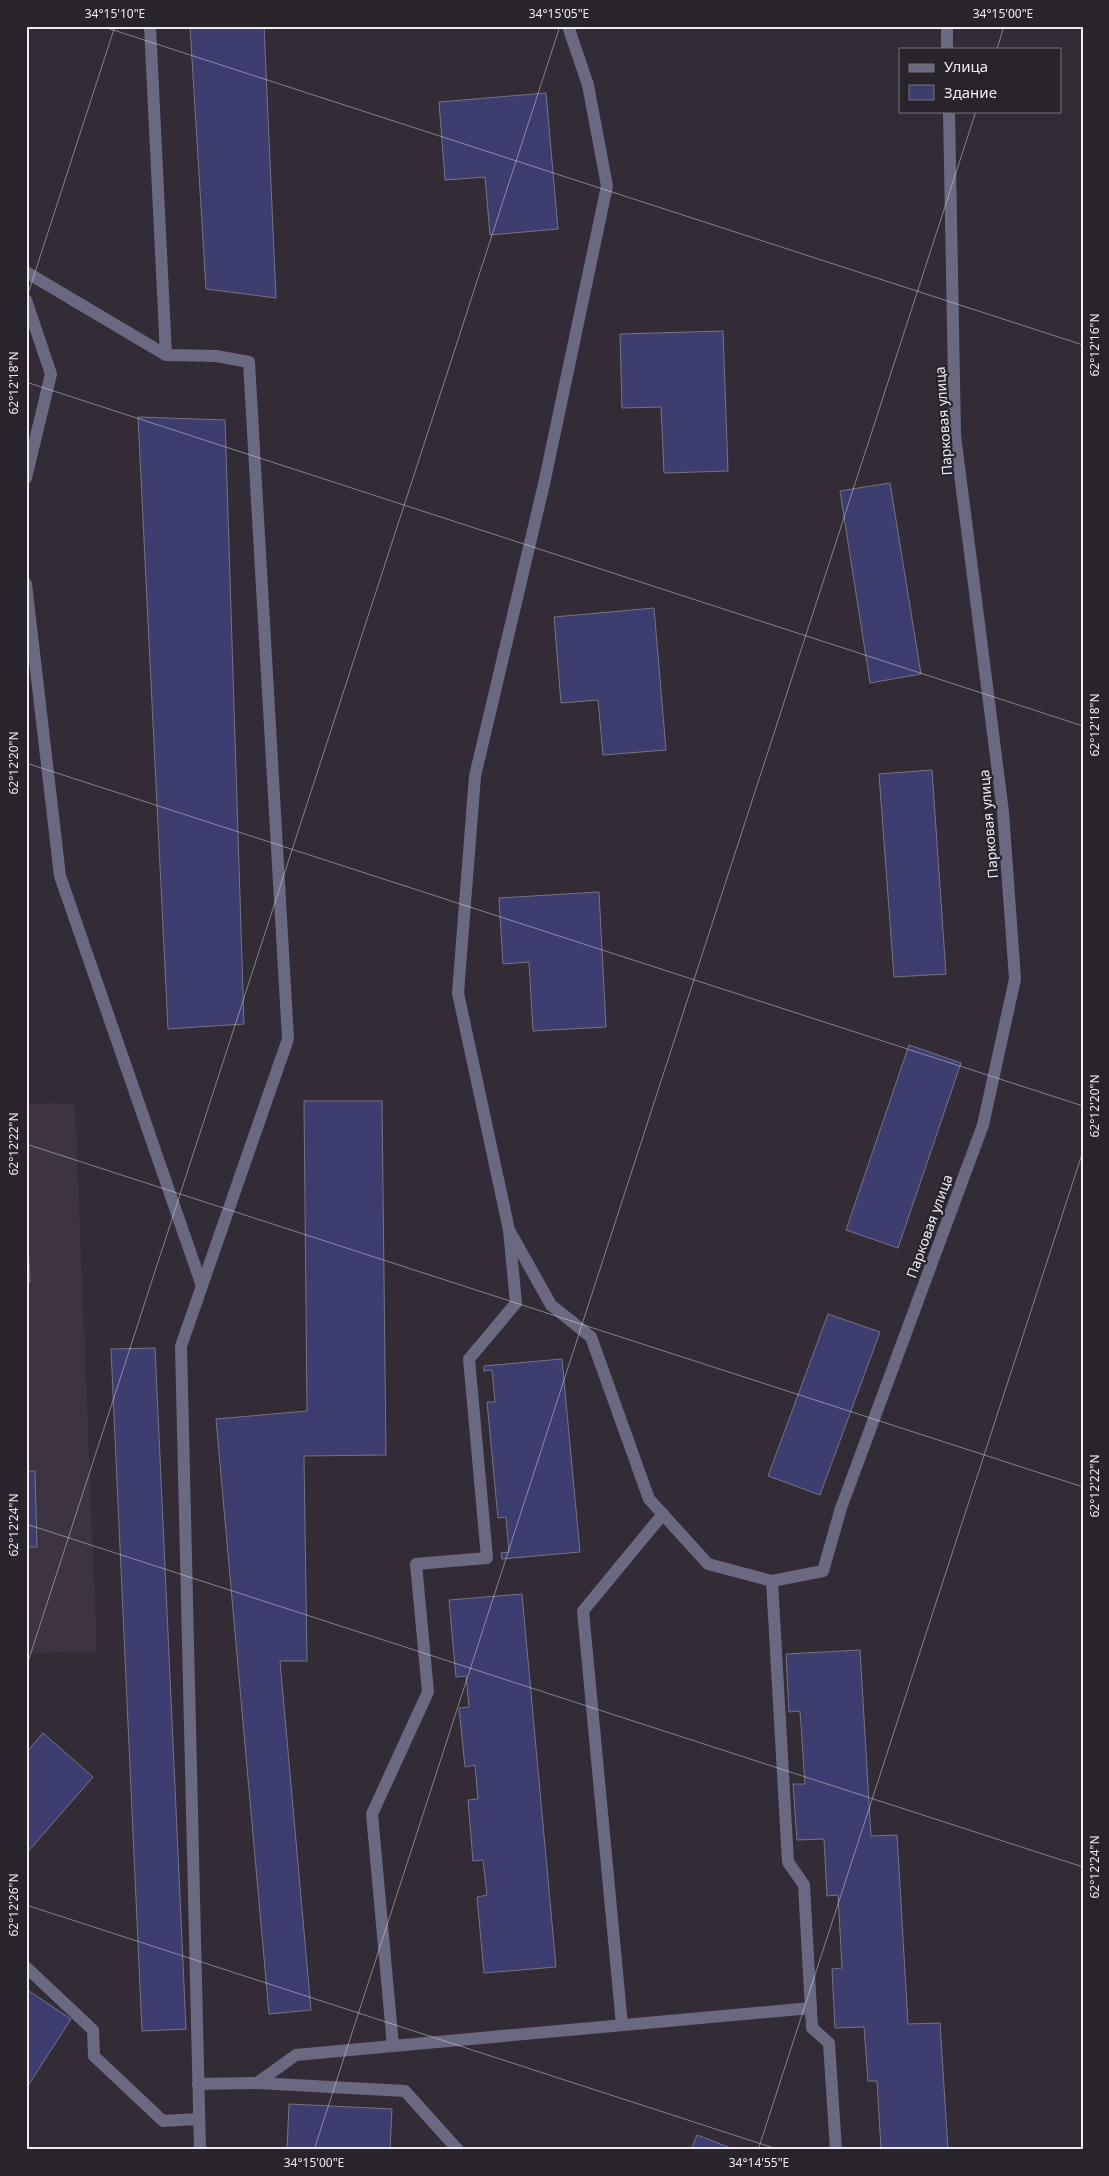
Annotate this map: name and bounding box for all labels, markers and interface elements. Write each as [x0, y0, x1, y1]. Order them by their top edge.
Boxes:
text: 34°15'10"E [85, 5, 145, 22]
text: 34°15'05"E [529, 5, 589, 22]
text: 34°15'00"E [973, 5, 1033, 22]
legend [899, 48, 1062, 112]
text: Улица [944, 56, 988, 76]
text: Здание [944, 82, 997, 102]
text: 62°12'16"N [1086, 313, 1103, 377]
text: 62°12'18"N [5, 351, 22, 415]
street label: Парковая улица [930, 366, 956, 476]
text: 62°12'18"N [1086, 693, 1103, 757]
text: 62°12'20"N [5, 731, 22, 795]
street label: Парковая улица [974, 769, 1002, 879]
text: 62°12'20"N [1086, 1074, 1103, 1138]
text: 62°12'22"N [5, 1112, 22, 1176]
street label: Парковая улица [901, 1171, 957, 1281]
text: 62°12'22"N [1086, 1454, 1103, 1518]
text: 62°12'24"N [5, 1493, 22, 1557]
text: 62°12'24"N [1086, 1835, 1103, 1899]
text: 62°12'26"N [5, 1873, 22, 1937]
text: 34°15'00"E [284, 2154, 344, 2171]
text: 34°14'55"E [729, 2154, 789, 2171]

